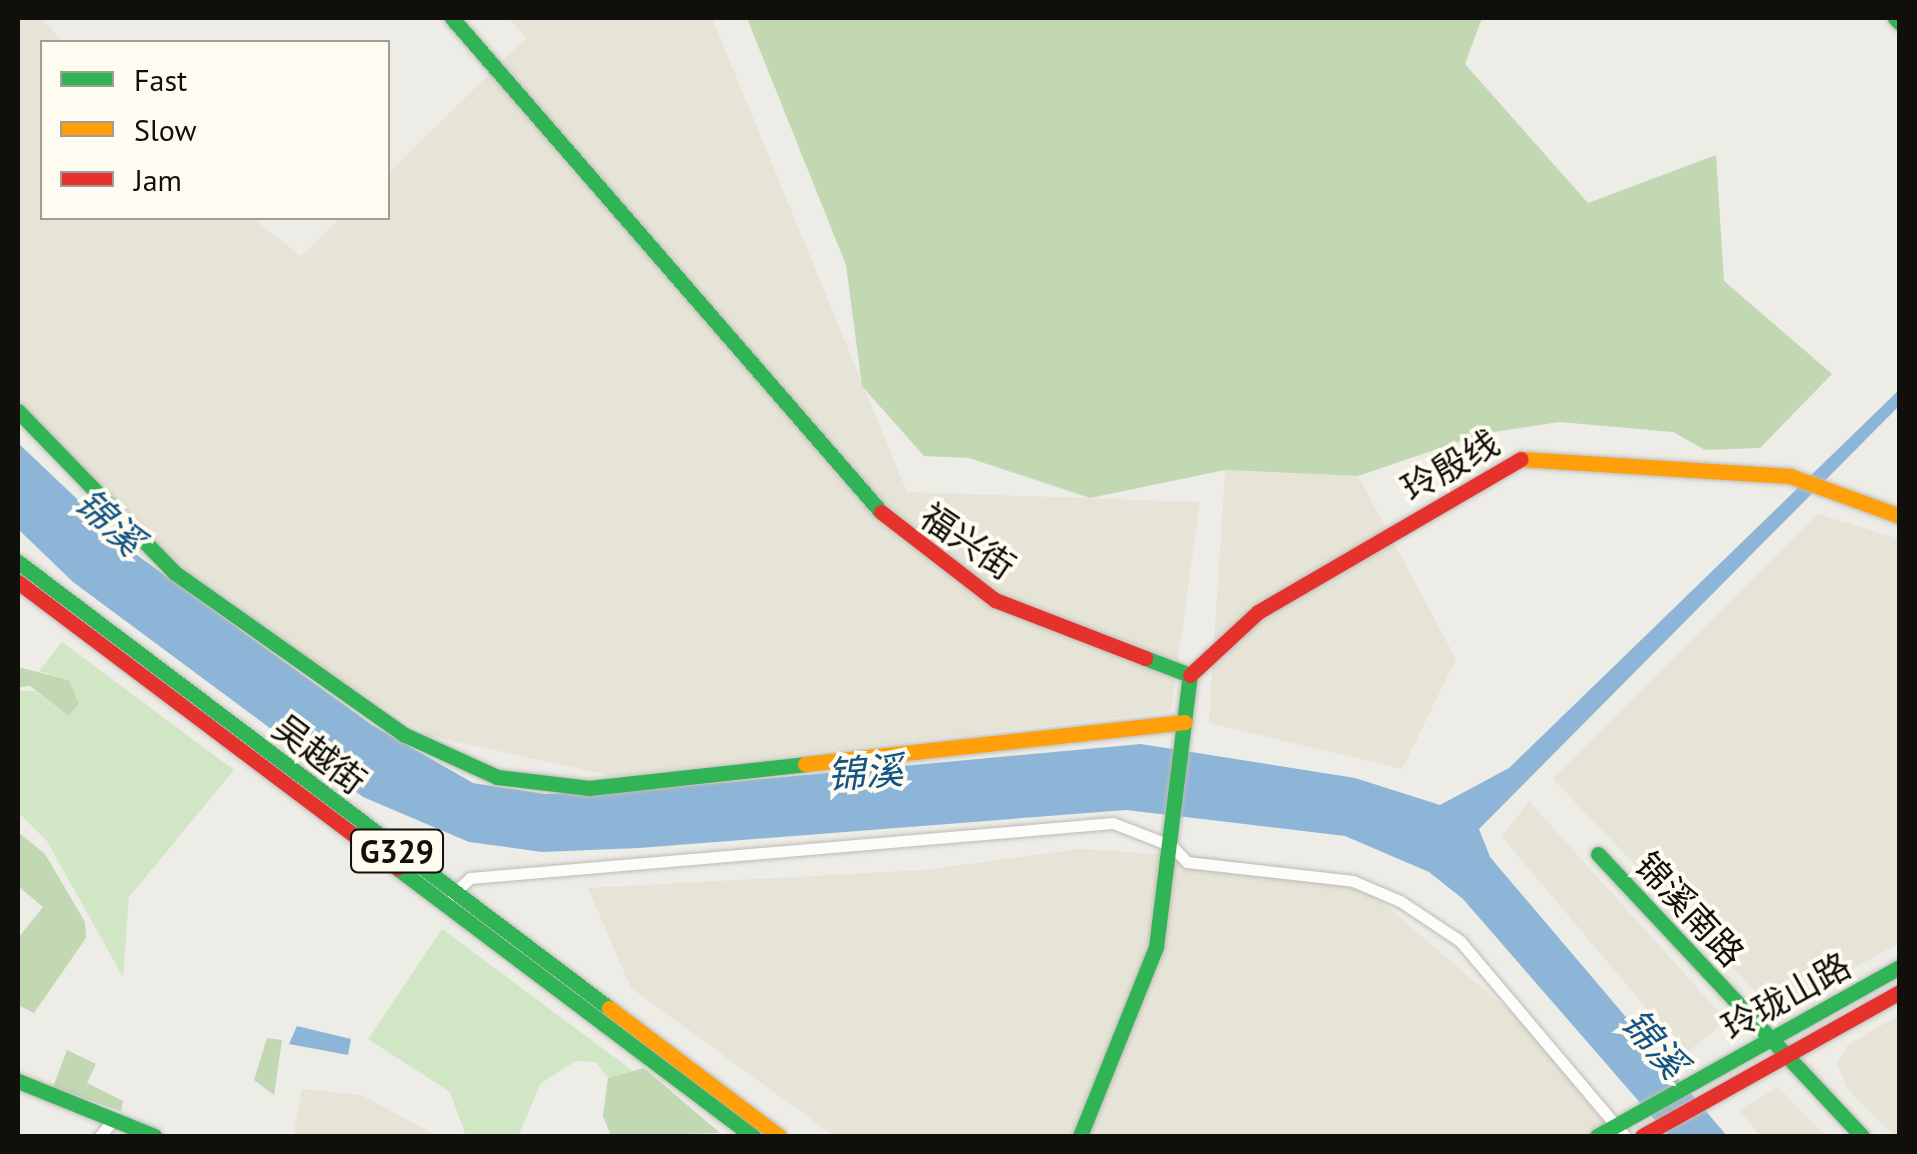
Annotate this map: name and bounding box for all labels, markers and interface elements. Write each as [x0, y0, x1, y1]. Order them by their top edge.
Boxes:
legend [40, 40, 390, 220]
text: Fast [134, 60, 187, 99]
text: Slow [134, 110, 197, 149]
text: Jam [134, 160, 182, 199]
street label: 玲殷线 [1394, 421, 1506, 509]
water label: 锦溪 [67, 478, 153, 564]
street label: 福兴街 [913, 494, 1023, 588]
street label: 吴越街 [265, 706, 375, 802]
water label: 锦溪 [826, 747, 904, 797]
road number: G329 [350, 824, 444, 878]
street label: 锦溪南路 [1627, 843, 1753, 975]
street label: 玲珑山路 [1715, 944, 1857, 1048]
water label: 锦溪 [1613, 999, 1697, 1087]

